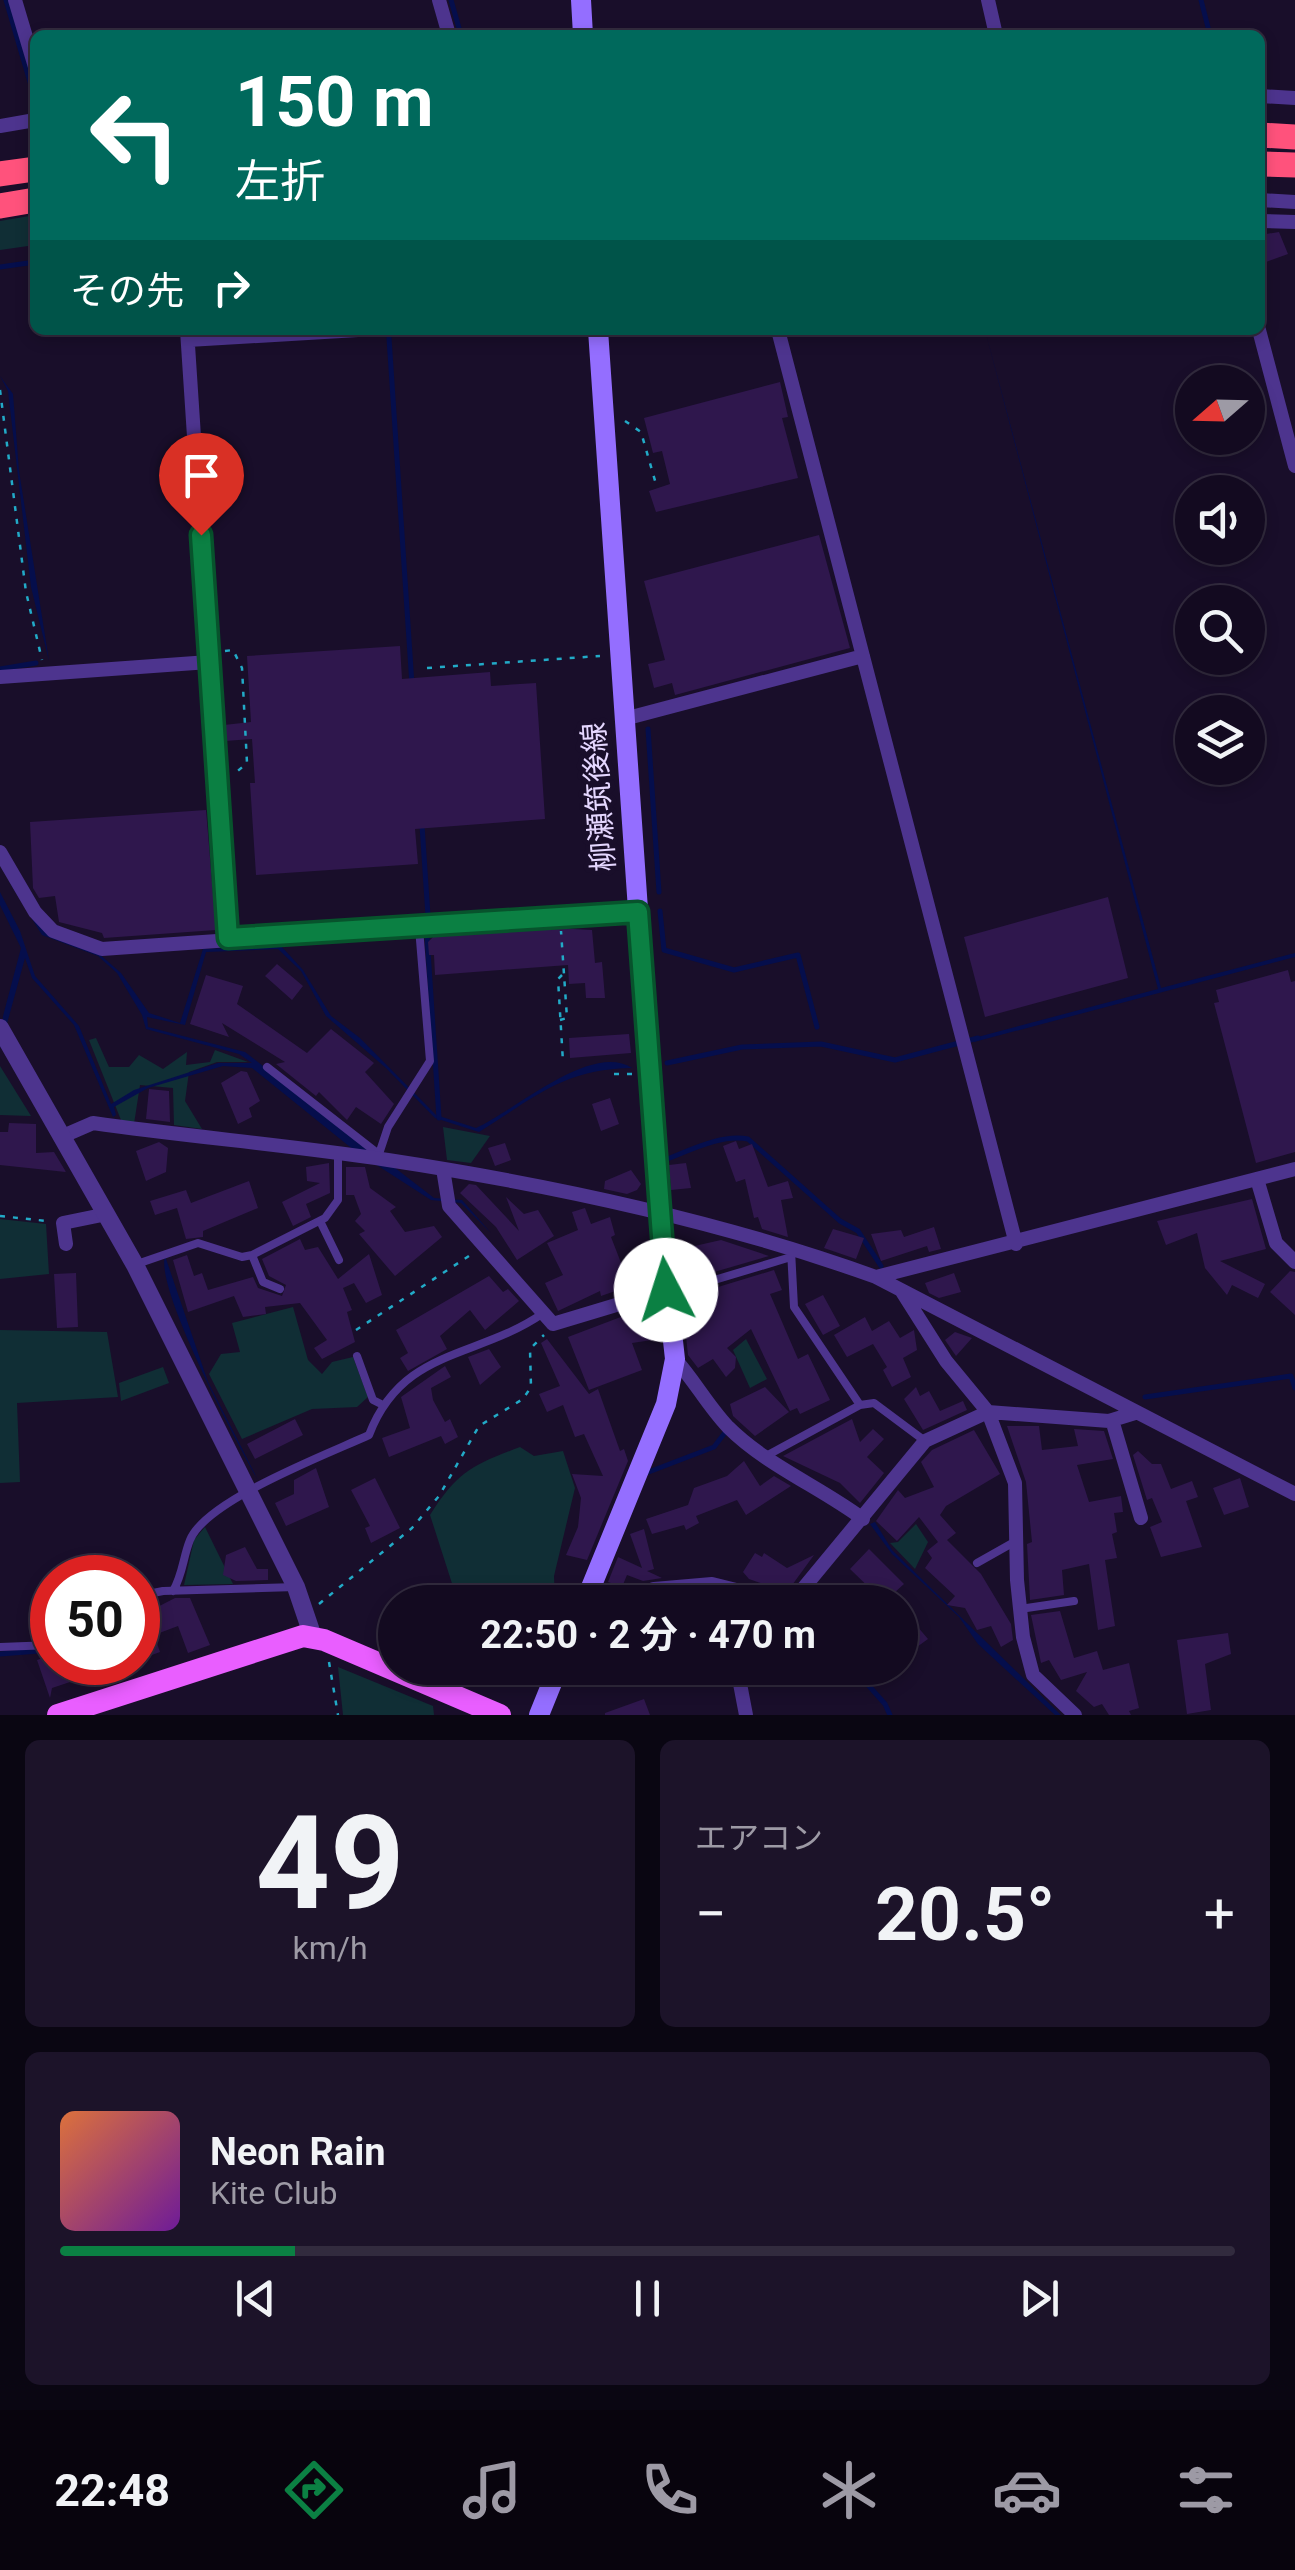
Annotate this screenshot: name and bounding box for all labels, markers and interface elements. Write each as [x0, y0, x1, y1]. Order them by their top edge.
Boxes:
text: 150 m [235, 61, 434, 143]
icon: left [70, 70, 200, 200]
text: 左折 [235, 155, 325, 208]
icon: right [204, 260, 259, 315]
text: その先 [70, 269, 184, 313]
north arrow [1175, 365, 1265, 455]
map controls [1175, 365, 1265, 785]
pin [159, 433, 244, 536]
icon: arrive [174, 448, 229, 503]
button: sound [1175, 475, 1265, 565]
button: search [1175, 585, 1265, 675]
button: layers [1175, 695, 1265, 785]
street label: 柳瀬筑後線 [576, 721, 621, 873]
position arrow [614, 1238, 718, 1342]
speed limit sign: 50 [30, 1555, 160, 1685]
text: 22:50 · 2 分 · 470 m [480, 1613, 816, 1657]
text: 49 [255, 1787, 405, 1940]
text: エアコン [695, 1819, 823, 1857]
text: 20.5° [875, 1870, 1055, 1958]
text: − [695, 1882, 726, 1946]
text: + [1204, 1882, 1235, 1946]
text: km/h [292, 1929, 368, 1967]
text: Neon Rain [210, 2130, 386, 2174]
text: Kite Club [210, 2174, 337, 2212]
icon: previous [228, 2271, 283, 2326]
icon: pause [620, 2271, 675, 2326]
icon: next [1012, 2271, 1067, 2326]
icon: directions [279, 2455, 349, 2525]
icon: music [457, 2455, 527, 2525]
icon: phone [635, 2455, 705, 2525]
icon: climate [814, 2455, 884, 2525]
icon: car [992, 2455, 1062, 2525]
icon: filters [1171, 2455, 1241, 2525]
text: 22:48 [54, 2464, 170, 2517]

